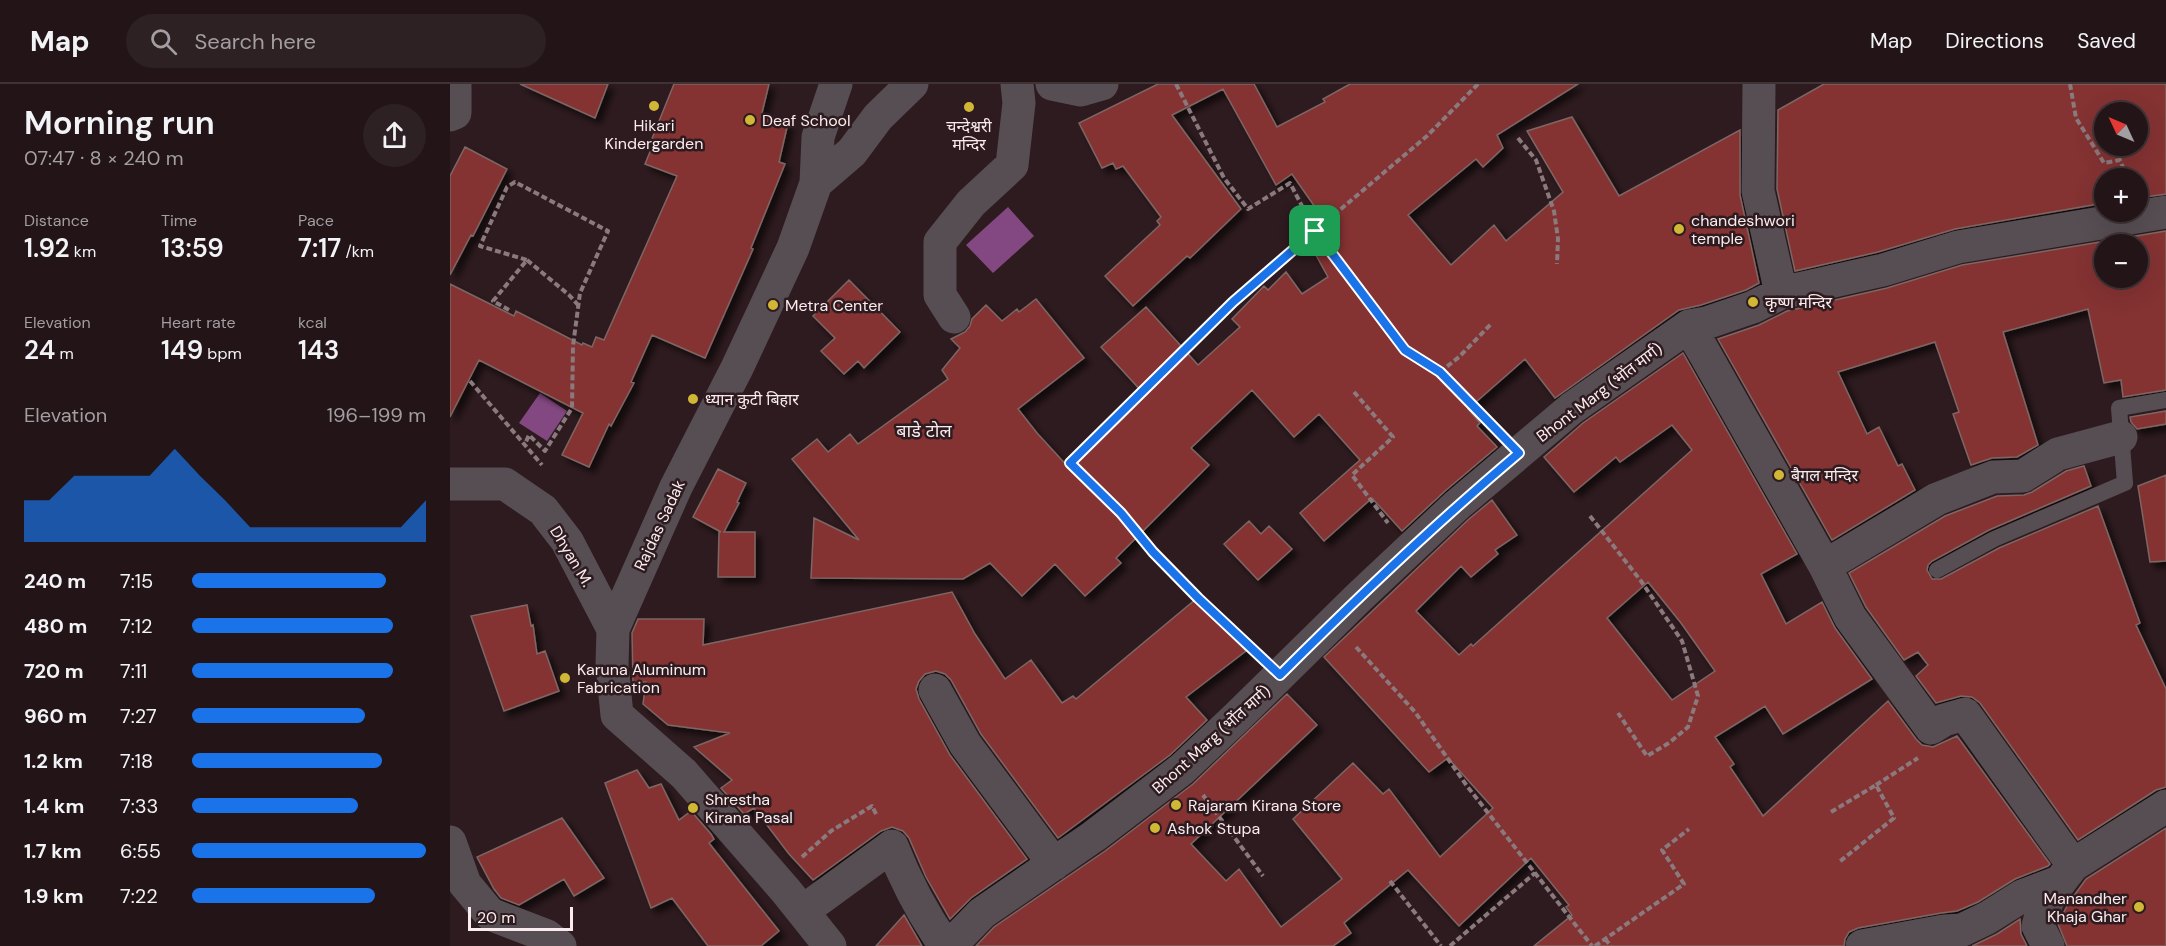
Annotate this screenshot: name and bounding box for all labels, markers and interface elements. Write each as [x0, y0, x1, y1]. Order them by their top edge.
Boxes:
search box [126, 14, 546, 68]
text: Map [30, 23, 90, 60]
icon: search [147, 25, 180, 58]
text: Search here [195, 27, 316, 56]
text: Map [1870, 27, 1912, 55]
text: Directions [1945, 27, 2044, 55]
text: Saved [2077, 27, 2136, 55]
marker: Hikari Kindergarden [647, 99, 661, 113]
marker: चन्देश्वरी मन्दिर [962, 100, 976, 114]
text: Morning run [24, 101, 215, 144]
north arrow [2094, 102, 2148, 156]
map controls [2094, 102, 2148, 288]
button: share [363, 104, 426, 167]
place label: Deaf School [762, 110, 851, 131]
marker: Deaf School [743, 113, 757, 127]
place label: Hikari Kindergarden [605, 115, 703, 154]
place label: चन्देश्वरी मन्दिर [946, 116, 993, 155]
text: 07:47 · 8 × 240 m [24, 145, 183, 171]
button: + [2094, 168, 2148, 222]
pin [1289, 205, 1340, 256]
text: Distance [24, 210, 89, 231]
text: Time [161, 210, 197, 231]
text: Pace [298, 210, 334, 231]
place label: chandeshwori temple [1691, 210, 1795, 249]
icon: arrive [1298, 214, 1331, 247]
marker: chandeshwori temple [1672, 222, 1686, 236]
text: 1.92 [24, 231, 70, 265]
text: 13:59 [161, 231, 224, 265]
text: 7:17 [298, 231, 341, 265]
button: − [2094, 234, 2148, 288]
text: km [70, 241, 96, 262]
text: /km [341, 241, 374, 262]
place label: कृष्ण मन्दिर [1765, 292, 1832, 313]
place label: Metra Center [785, 295, 883, 316]
marker: कृष्ण मन्दिर [1746, 295, 1760, 309]
marker: Metra Center [766, 298, 780, 312]
text: Elevation [24, 312, 91, 333]
text: Heart rate [161, 312, 236, 333]
text: kcal [298, 312, 327, 333]
text: 24 [24, 333, 55, 367]
text: 149 [161, 333, 203, 367]
text: 143 [298, 333, 339, 367]
street label: Bhont Marg (भाेंत मार्ग) [1532, 338, 1667, 447]
text: m [55, 343, 74, 364]
text: bpm [203, 343, 242, 364]
place label: ध्यान कुटी बिहार [705, 389, 799, 410]
marker: ध्यान कुटी बिहार [686, 392, 700, 406]
text: Elevation [24, 402, 107, 428]
text: 196–199 m [327, 402, 426, 428]
district label: बाडे टोल [896, 419, 952, 443]
place label: बैगल मन्दिर [1791, 465, 1858, 486]
marker: बैगल मन्दिर [1772, 468, 1786, 482]
street label: Rajdas Sadak [629, 477, 690, 574]
street label: Dhyan M. [545, 522, 598, 590]
text: 240 m [24, 568, 86, 594]
text: 7:15 [120, 568, 153, 594]
text: 480 m [24, 613, 87, 639]
text: 7:12 [120, 613, 152, 639]
text: 720 m [24, 658, 84, 684]
text: 7:11 [120, 658, 147, 684]
place label: Karuna Aluminum Fabrication [577, 659, 706, 698]
marker: Karuna Aluminum Fabrication [558, 671, 572, 685]
street label: Bhont Marg (भाेंत मार्ग) [1148, 681, 1275, 798]
text: 960 m [24, 703, 87, 729]
text: 7:27 [120, 703, 157, 729]
text: 1.2 km [24, 748, 83, 774]
text: 7:18 [120, 748, 153, 774]
place label: Shrestha Kirana Pasal [705, 789, 793, 828]
text: 1.4 km [24, 793, 84, 819]
text: 7:33 [120, 793, 158, 819]
place label: Rajaram Kirana Store [1188, 795, 1341, 816]
marker: Rajaram Kirana Store [1169, 798, 1183, 812]
marker: Shrestha Kirana Pasal [686, 801, 700, 815]
place label: Ashok Stupa [1167, 818, 1260, 839]
marker: Ashok Stupa [1148, 821, 1162, 835]
text: 1.7 km [24, 838, 82, 864]
text: 6:55 [120, 838, 161, 864]
text: 1.9 km [24, 883, 84, 909]
text: 7:22 [120, 883, 158, 909]
place label: Manandher Khaja Ghar [2044, 888, 2127, 927]
marker: Manandher Khaja Ghar [2132, 900, 2146, 914]
scale bar [468, 904, 573, 932]
text: 20 m [477, 907, 516, 928]

